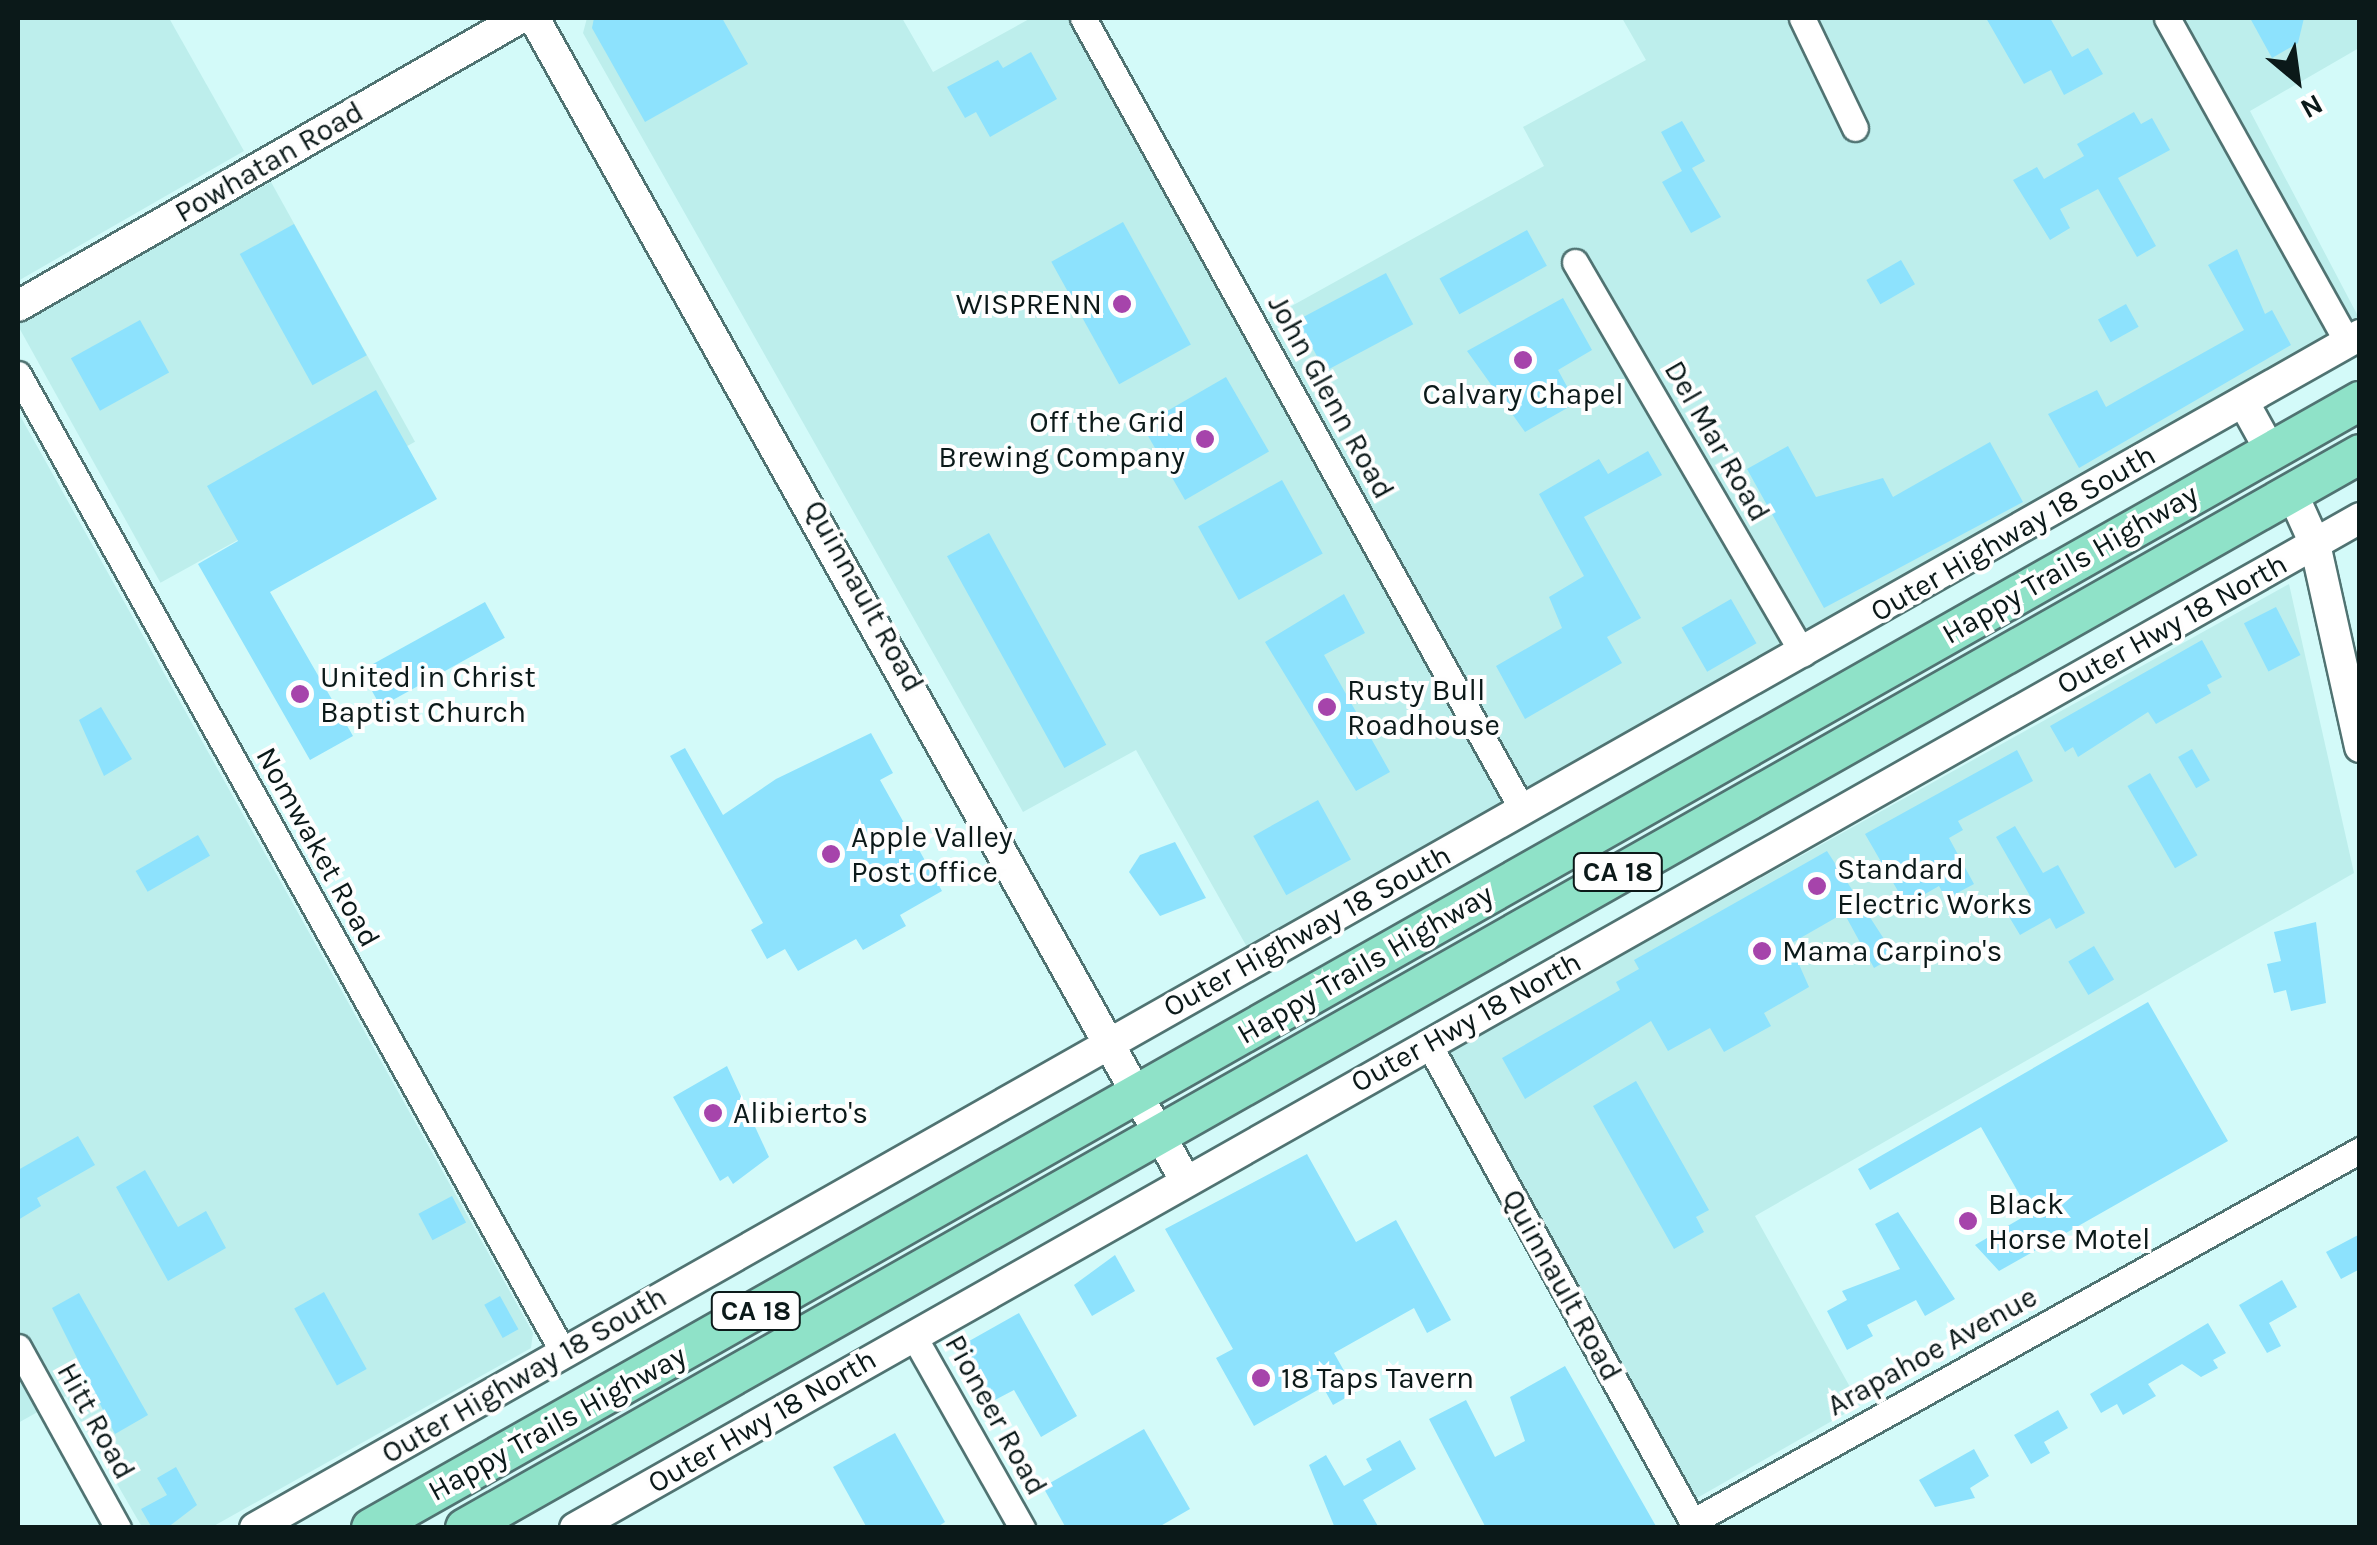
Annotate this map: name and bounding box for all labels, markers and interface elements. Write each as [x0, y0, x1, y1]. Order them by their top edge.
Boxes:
north arrow [2247, 30, 2347, 130]
text: N [2295, 87, 2329, 126]
street label: Powhatan Road [168, 94, 370, 230]
place label: WISPRENN [956, 286, 1102, 322]
street label: John Glenn Road [1260, 289, 1402, 505]
marker: WISPRENN [1111, 293, 1133, 315]
marker: Calvary Chapel [1512, 349, 1534, 371]
street label: Del Mar Road [1656, 354, 1778, 528]
place label: Calvary Chapel [1422, 376, 1624, 412]
place label: Off the Grid Brewing Company [938, 404, 1185, 474]
marker: Off the Grid Brewing Company [1194, 428, 1216, 450]
street label: Outer Highway 18 South [1864, 437, 2162, 629]
street label: Happy Trails Highway [1936, 476, 2204, 652]
street label: Quinnault Road [797, 494, 931, 698]
street label: Outer Hwy 18 North [2051, 546, 2293, 702]
place label: United in Christ Baptist Church [320, 659, 536, 730]
place label: Rusty Bull Roadhouse [1347, 672, 1500, 742]
marker: United in Christ Baptist Church [289, 683, 311, 705]
marker: Rusty Bull Roadhouse [1316, 696, 1338, 718]
street label: Nomwaket Road [248, 741, 388, 953]
place label: Apple Valley Post Office [851, 819, 1013, 890]
street label: Outer Highway 18 South [1157, 837, 1457, 1025]
marker: Apple Valley Post Office [820, 843, 842, 865]
road number: CA 18 [1570, 849, 1666, 895]
place label: Standard Electric Works [1837, 851, 2033, 922]
marker: Standard Electric Works [1806, 875, 1828, 897]
street label: Happy Trails Highway [1231, 876, 1499, 1052]
place label: Mama Carpino's [1782, 933, 2002, 969]
marker: Mama Carpino's [1751, 940, 1773, 962]
street label: Outer Hwy 18 North [1345, 944, 1587, 1100]
place label: Alibierto's [733, 1095, 868, 1131]
marker: Alibierto's [702, 1102, 724, 1124]
street label: Quinnault Road [1495, 1183, 1629, 1387]
place label: Black Horse Motel [1988, 1186, 2150, 1256]
marker: Black Horse Motel [1957, 1210, 1979, 1232]
street label: Arapahoe Avenue [1821, 1278, 2043, 1424]
street label: Outer Highway 18 South [375, 1279, 673, 1471]
road number: CA 18 [708, 1288, 804, 1334]
street label: Pioneer Road [937, 1328, 1055, 1502]
street label: Happy Trails Highway [422, 1337, 692, 1509]
street label: Outer Hwy 18 North [641, 1341, 883, 1501]
street label: Hitt Road [49, 1356, 143, 1486]
place label: 18 Taps Tavern [1281, 1360, 1474, 1396]
marker: 18 Taps Tavern [1250, 1367, 1272, 1389]

